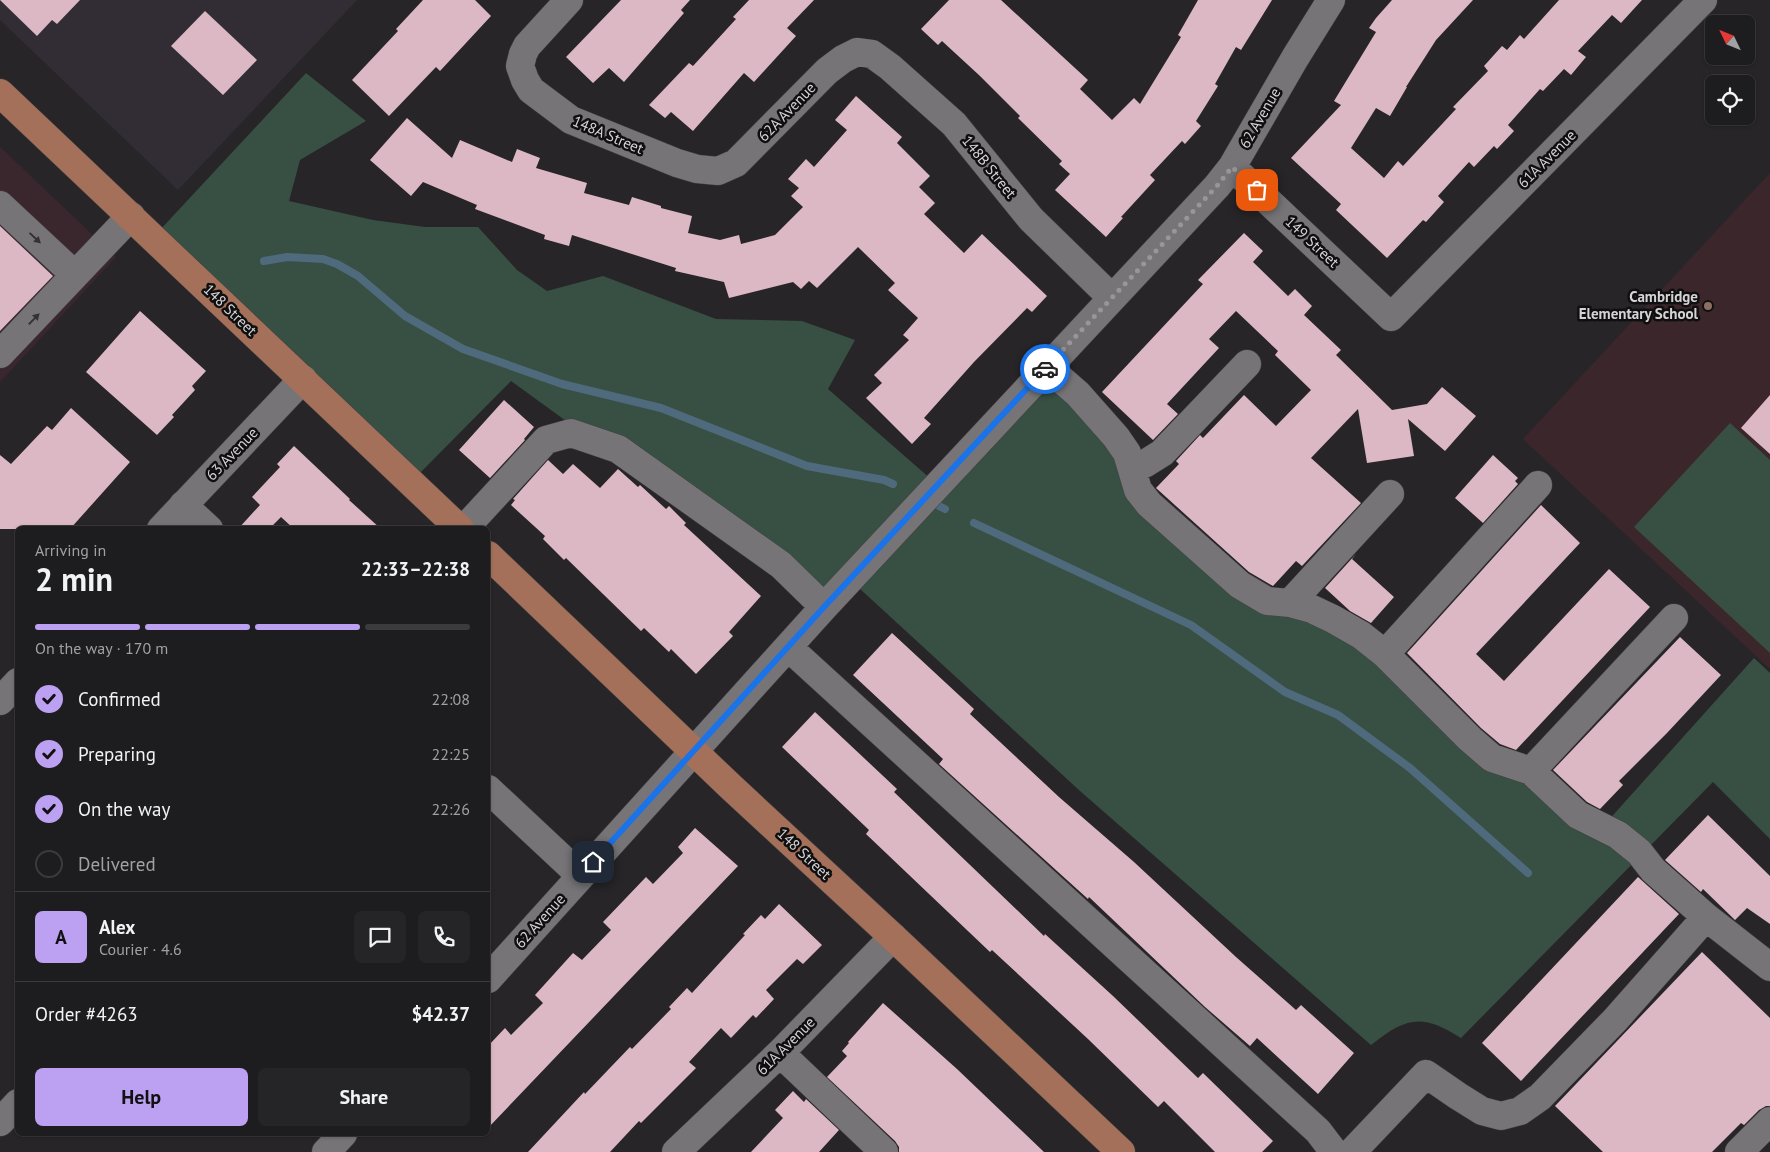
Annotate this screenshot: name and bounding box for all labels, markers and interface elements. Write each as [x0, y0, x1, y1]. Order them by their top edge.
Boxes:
north arrow [1705, 15, 1755, 65]
map controls [1705, 15, 1755, 125]
button: locate [1705, 75, 1755, 125]
street label: 62A Avenue [754, 78, 819, 145]
street label: 62 Avenue [1235, 84, 1284, 151]
street label: 148A Street [570, 111, 646, 158]
street label: 61A Avenue [1513, 125, 1580, 192]
street label: 148B Street [958, 131, 1021, 202]
pin [1236, 169, 1278, 211]
icon: bag [1243, 176, 1271, 204]
street label: 149 Street [1281, 212, 1343, 271]
one-way arrow [29, 232, 41, 244]
street label: 148 Street [200, 280, 261, 340]
place label: Cambridge Elementary School [1579, 287, 1699, 323]
marker: Cambridge Elementary School [1702, 300, 1714, 312]
one-way arrow [28, 313, 40, 325]
courier [1020, 344, 1070, 394]
icon: car [1031, 355, 1059, 383]
street label: 63 Avenue [202, 423, 262, 484]
text: Arriving in [35, 540, 106, 560]
text: 22:33–22:38 [361, 557, 470, 581]
text: 2 min [35, 558, 113, 600]
text: On the way · 170 m [35, 638, 168, 658]
icon: check [35, 685, 63, 713]
text: Confirmed [78, 687, 161, 711]
text: 22:08 [432, 689, 470, 709]
icon: check [35, 740, 63, 768]
text: Preparing [78, 742, 156, 766]
text: 22:25 [432, 744, 470, 764]
icon: check [35, 795, 63, 823]
text: On the way [78, 797, 170, 821]
text: 22:26 [432, 799, 470, 819]
street label: 148 Street [773, 824, 835, 883]
pin [572, 841, 614, 883]
icon: home [579, 848, 607, 876]
text: Delivered [78, 852, 156, 876]
street label: 62 Avenue [510, 890, 569, 952]
button: chat [354, 911, 406, 963]
button: phone [418, 911, 470, 963]
text: Alex [99, 915, 135, 939]
text: A [55, 925, 67, 949]
text: Courier · 4.6 [99, 939, 182, 959]
text: Order #4263 [35, 1002, 138, 1026]
text: $42.37 [411, 1002, 470, 1026]
street label: 61A Avenue [752, 1012, 819, 1079]
button: Help [35, 1068, 248, 1126]
button: Share [258, 1068, 470, 1126]

